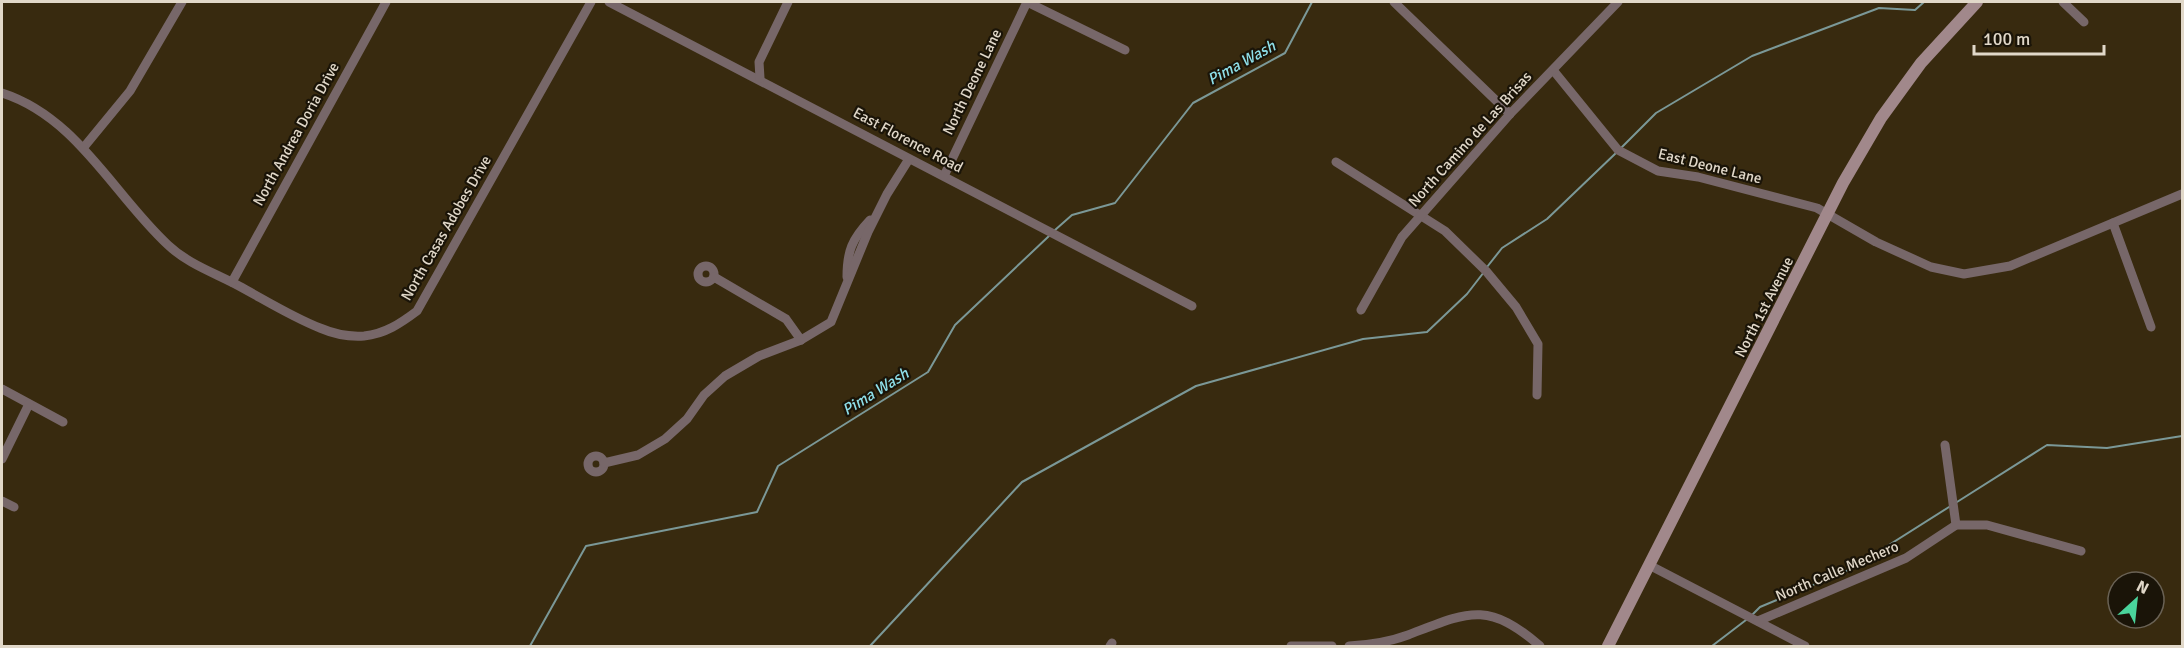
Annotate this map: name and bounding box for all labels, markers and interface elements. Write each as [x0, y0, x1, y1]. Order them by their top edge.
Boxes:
scale bar [1974, 18, 2104, 56]
street label: North Deone Lane [939, 26, 1005, 138]
text: 100 m [1983, 28, 2030, 50]
water label: Pima Wash [1204, 35, 1280, 90]
street label: North Andrea Doria Drive [249, 59, 343, 209]
street label: North Camino de Las Brisas [1405, 67, 1536, 210]
street label: East Florence Road [850, 103, 966, 177]
street label: East Deone Lane [1656, 144, 1764, 188]
street label: North Casas Adobes Drive [397, 152, 495, 304]
street label: North 1st Avenue [1731, 254, 1797, 360]
water label: Pima Wash [839, 363, 914, 420]
street label: North Calle Mechero [1773, 537, 1901, 605]
north arrow [2106, 570, 2166, 630]
text: N [2133, 576, 2152, 599]

